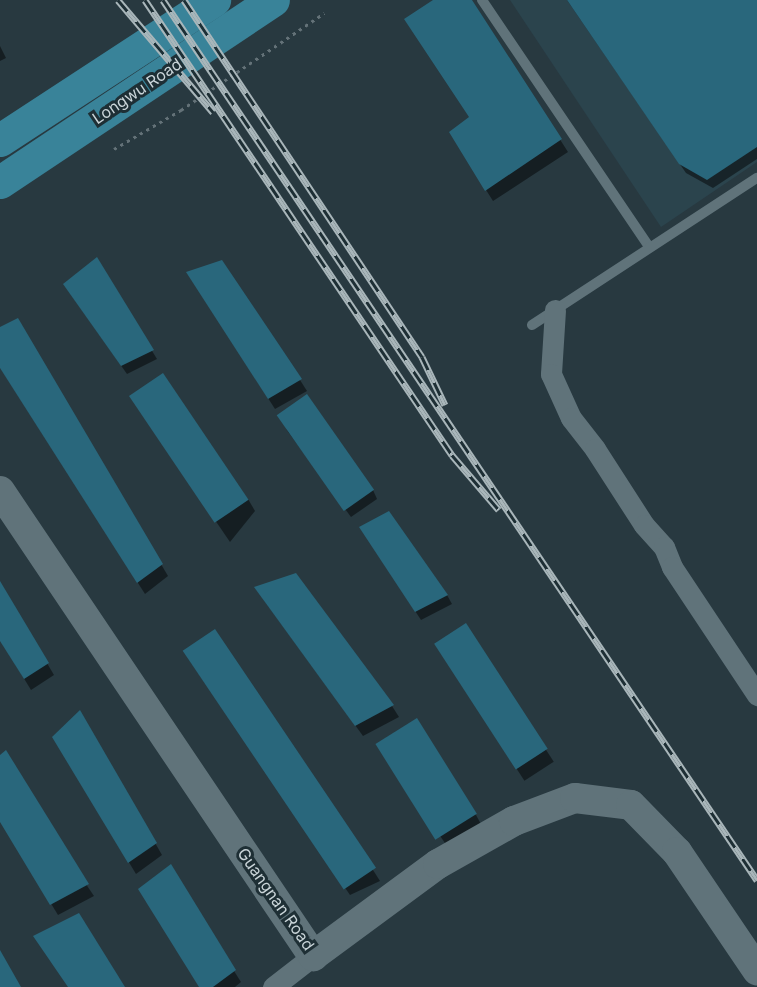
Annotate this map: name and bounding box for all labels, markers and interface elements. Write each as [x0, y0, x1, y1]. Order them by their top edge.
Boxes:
street label: Longwu Road [89, 54, 185, 128]
street label: Guangnan Road [234, 844, 318, 954]

